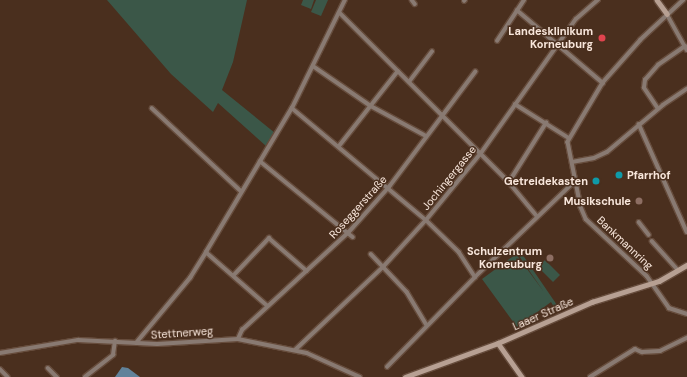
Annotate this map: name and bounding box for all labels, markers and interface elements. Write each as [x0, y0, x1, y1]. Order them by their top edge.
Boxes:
place label: Landesklinikum Korneuburg [508, 25, 593, 51]
marker: Landesklinikum Korneuburg [596, 32, 608, 44]
street label: Jochingergasse [419, 143, 479, 213]
place label: Pfarrhof [627, 168, 671, 182]
marker: Pfarrhof [614, 170, 624, 180]
street label: Roseggerstraße [326, 173, 390, 241]
place label: Getreidekasten [504, 174, 588, 188]
marker: Getreidekasten [591, 176, 601, 186]
place label: Musikschule [564, 194, 631, 208]
marker: Musikschule [634, 196, 644, 206]
street label: Bankmannring [594, 214, 656, 272]
place label: Schulzentrum Korneuburg [467, 245, 542, 271]
marker: Schulzentrum Korneuburg [545, 253, 555, 263]
street label: Laaer Straße [511, 295, 575, 333]
street label: Stettnerweg [150, 324, 214, 342]

